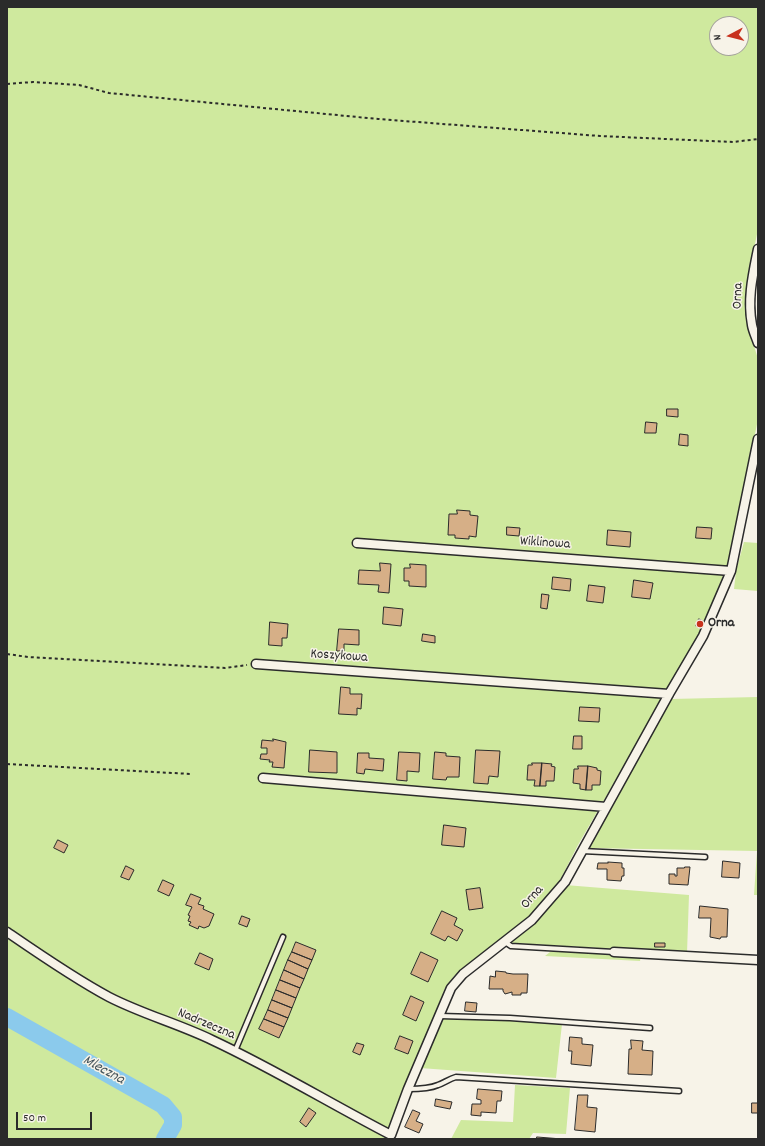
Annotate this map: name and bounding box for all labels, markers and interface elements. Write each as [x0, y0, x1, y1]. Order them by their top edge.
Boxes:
north arrow [709, 16, 749, 56]
text: N [710, 34, 726, 41]
street label: Orna [730, 283, 748, 309]
street label: Wiklinowa [519, 534, 571, 554]
place label: Orna [708, 616, 734, 632]
marker: Orna [695, 619, 705, 629]
street label: Koszykowa [310, 647, 368, 667]
street label: Orna [518, 883, 548, 913]
street label: Nadrzeczna [175, 1005, 237, 1045]
water label: Mleczna [79, 1052, 127, 1090]
scale bar [18, 1104, 94, 1130]
text: 50 m [23, 1110, 46, 1127]

